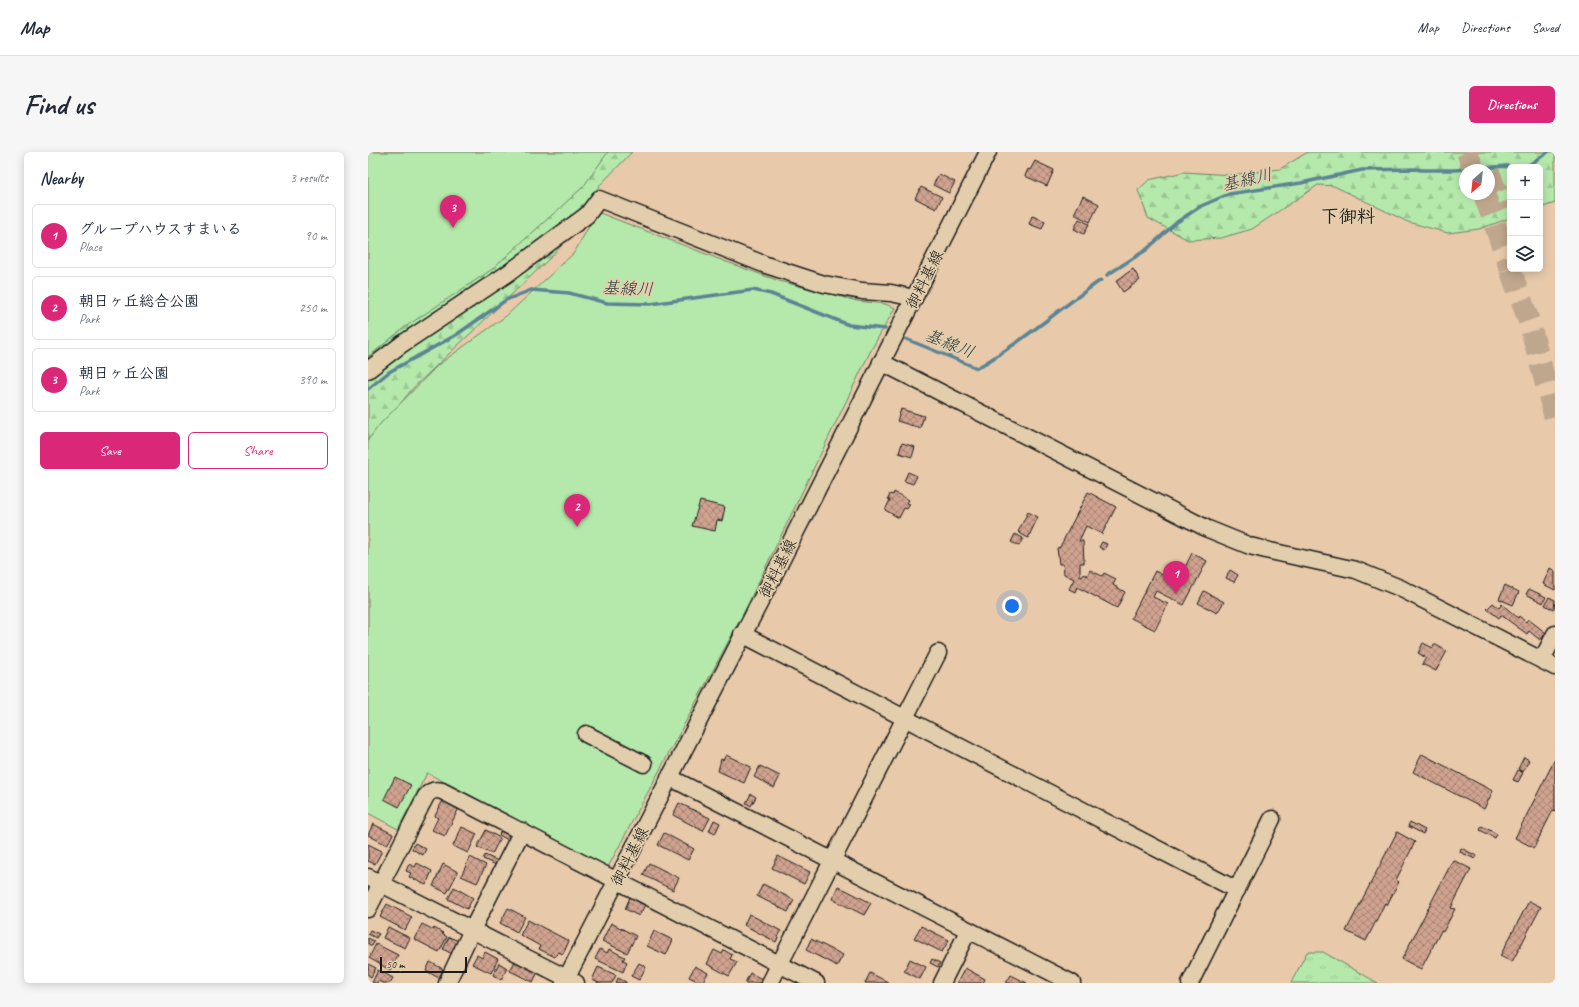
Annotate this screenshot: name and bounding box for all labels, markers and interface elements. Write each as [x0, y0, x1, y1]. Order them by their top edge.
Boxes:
text: Map [20, 16, 50, 40]
text: Map [1418, 19, 1439, 36]
text: Directions [1461, 19, 1510, 36]
text: Saved [1532, 19, 1559, 36]
button: Directions [1469, 86, 1555, 123]
text: Find us [24, 87, 94, 122]
water label: 基線川 [1220, 164, 1274, 195]
north arrow [1459, 164, 1495, 200]
map controls [1507, 164, 1543, 272]
button: + [1507, 164, 1543, 200]
text: Nearby [40, 168, 83, 189]
text: 3 results [290, 170, 328, 186]
pin: 3 [440, 195, 466, 228]
button: − [1507, 200, 1543, 236]
district label: 下御料 [1321, 205, 1375, 227]
text: グループハウスすまいる [79, 220, 242, 239]
text: 1 [51, 228, 57, 244]
text: 90 m [305, 228, 327, 244]
button: layers [1507, 236, 1543, 272]
text: Place [79, 239, 102, 255]
street label: 御料基線 [901, 246, 948, 313]
water label: 基線川 [602, 277, 654, 300]
text: 朝日ヶ丘総合公園 [79, 292, 199, 311]
text: 2 [51, 300, 57, 316]
text: 250 m [299, 300, 327, 316]
text: Park [79, 311, 100, 327]
water label: 基線川 [922, 324, 977, 363]
text: 朝日ヶ丘公園 [79, 364, 169, 383]
text: 3 [51, 372, 57, 388]
text: 390 m [299, 372, 327, 388]
text: Park [79, 383, 100, 399]
button: Save [40, 432, 180, 469]
button: Share [188, 432, 328, 469]
pin: 2 [564, 494, 590, 527]
street label: 御料基線 [754, 535, 801, 602]
pin: 1 [1163, 561, 1189, 594]
your location [1002, 596, 1022, 616]
street label: 御料基線 [606, 823, 653, 890]
scale bar [380, 955, 467, 974]
text: 50 m [386, 957, 405, 971]

